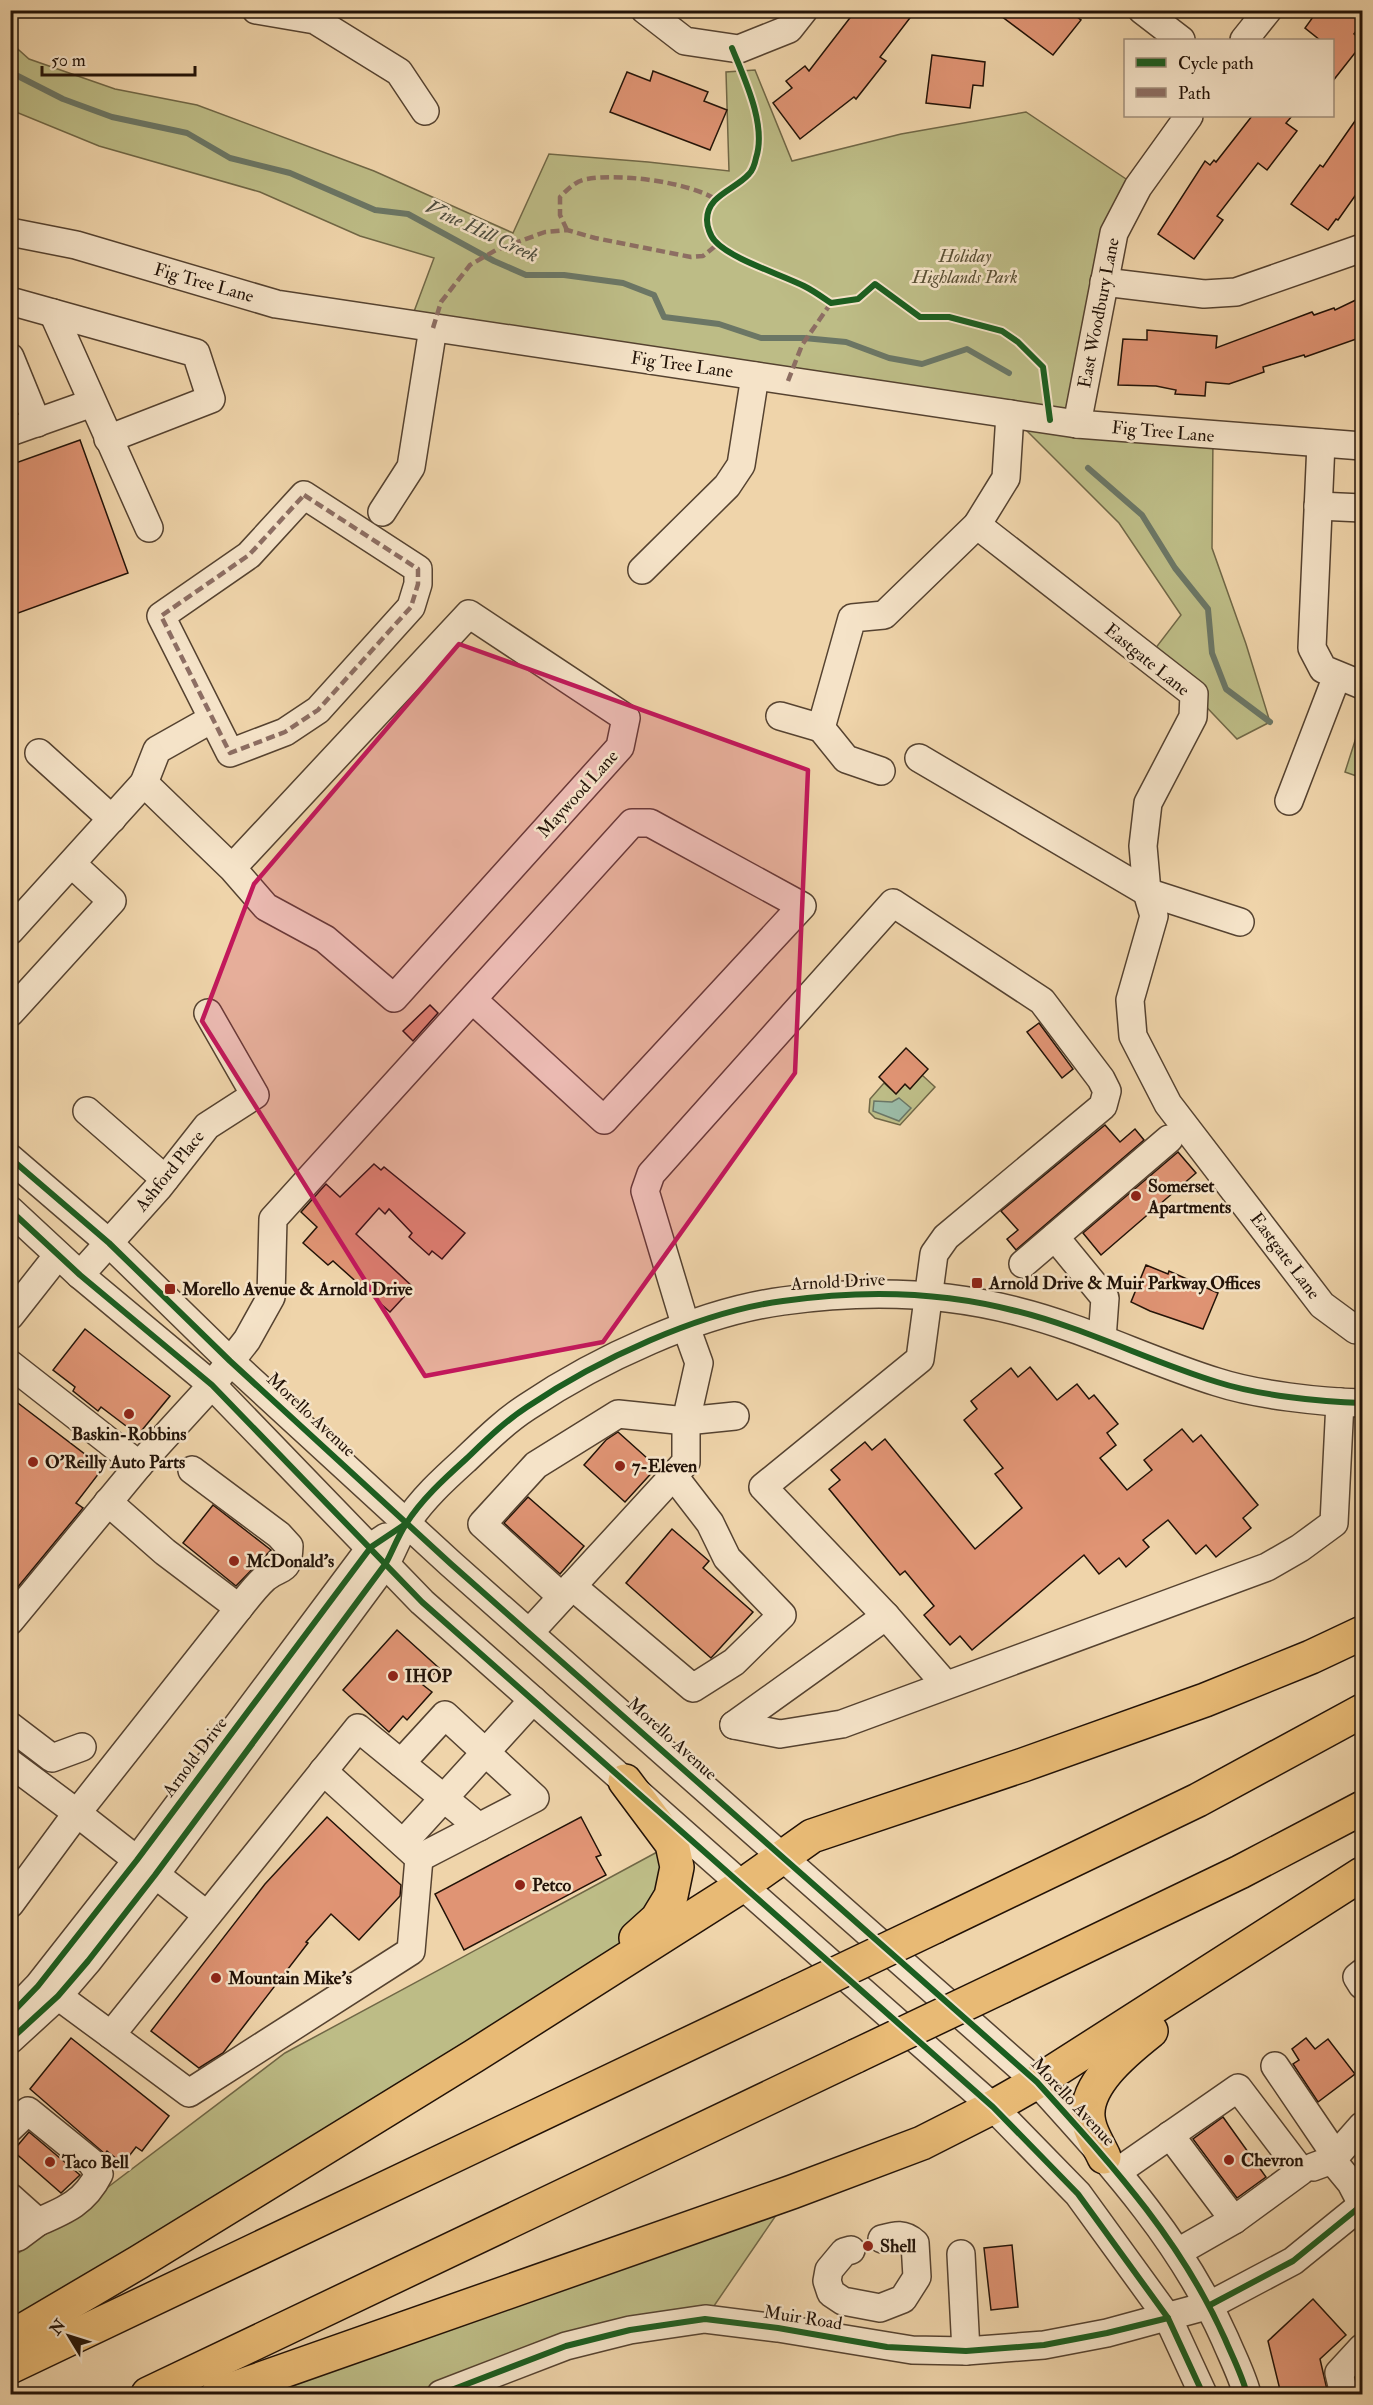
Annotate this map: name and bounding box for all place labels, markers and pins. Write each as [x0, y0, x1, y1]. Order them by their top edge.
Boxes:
place label: Somerset Apartments [1147, 1175, 1231, 1219]
marker: Somerset Apartments [1129, 1189, 1143, 1203]
place label: Arnold Drive & Muir Parkway Offices [988, 1272, 1260, 1295]
marker: Arnold Drive & Muir Parkway Offices [970, 1276, 984, 1290]
place label: Morello Avenue & Arnold Drive [181, 1278, 413, 1301]
marker: Morello Avenue & Arnold Drive [163, 1282, 177, 1296]
marker: Baskin-Robbins [122, 1407, 136, 1421]
place label: Baskin-Robbins [72, 1423, 186, 1446]
place label: O'Reilly Auto Parts [45, 1451, 185, 1474]
marker: O'Reilly Auto Parts [26, 1455, 40, 1469]
place label: 7-Eleven [632, 1455, 698, 1478]
marker: 7-Eleven [613, 1459, 627, 1473]
place label: McDonald's [245, 1550, 334, 1573]
marker: McDonald's [227, 1554, 241, 1568]
place label: IHOP [405, 1665, 452, 1688]
marker: IHOP [386, 1669, 400, 1683]
place label: Petco [532, 1874, 572, 1897]
marker: Petco [513, 1878, 527, 1892]
place label: Mountain Mike's [227, 1967, 352, 1990]
marker: Mountain Mike's [209, 1971, 223, 1985]
place label: Chevron [1241, 2149, 1304, 2172]
place label: Taco Bell [61, 2151, 129, 2174]
marker: Chevron [1222, 2153, 1236, 2167]
marker: Taco Bell [43, 2155, 57, 2169]
place label: Shell [880, 2235, 917, 2258]
marker: Shell [861, 2239, 875, 2253]

